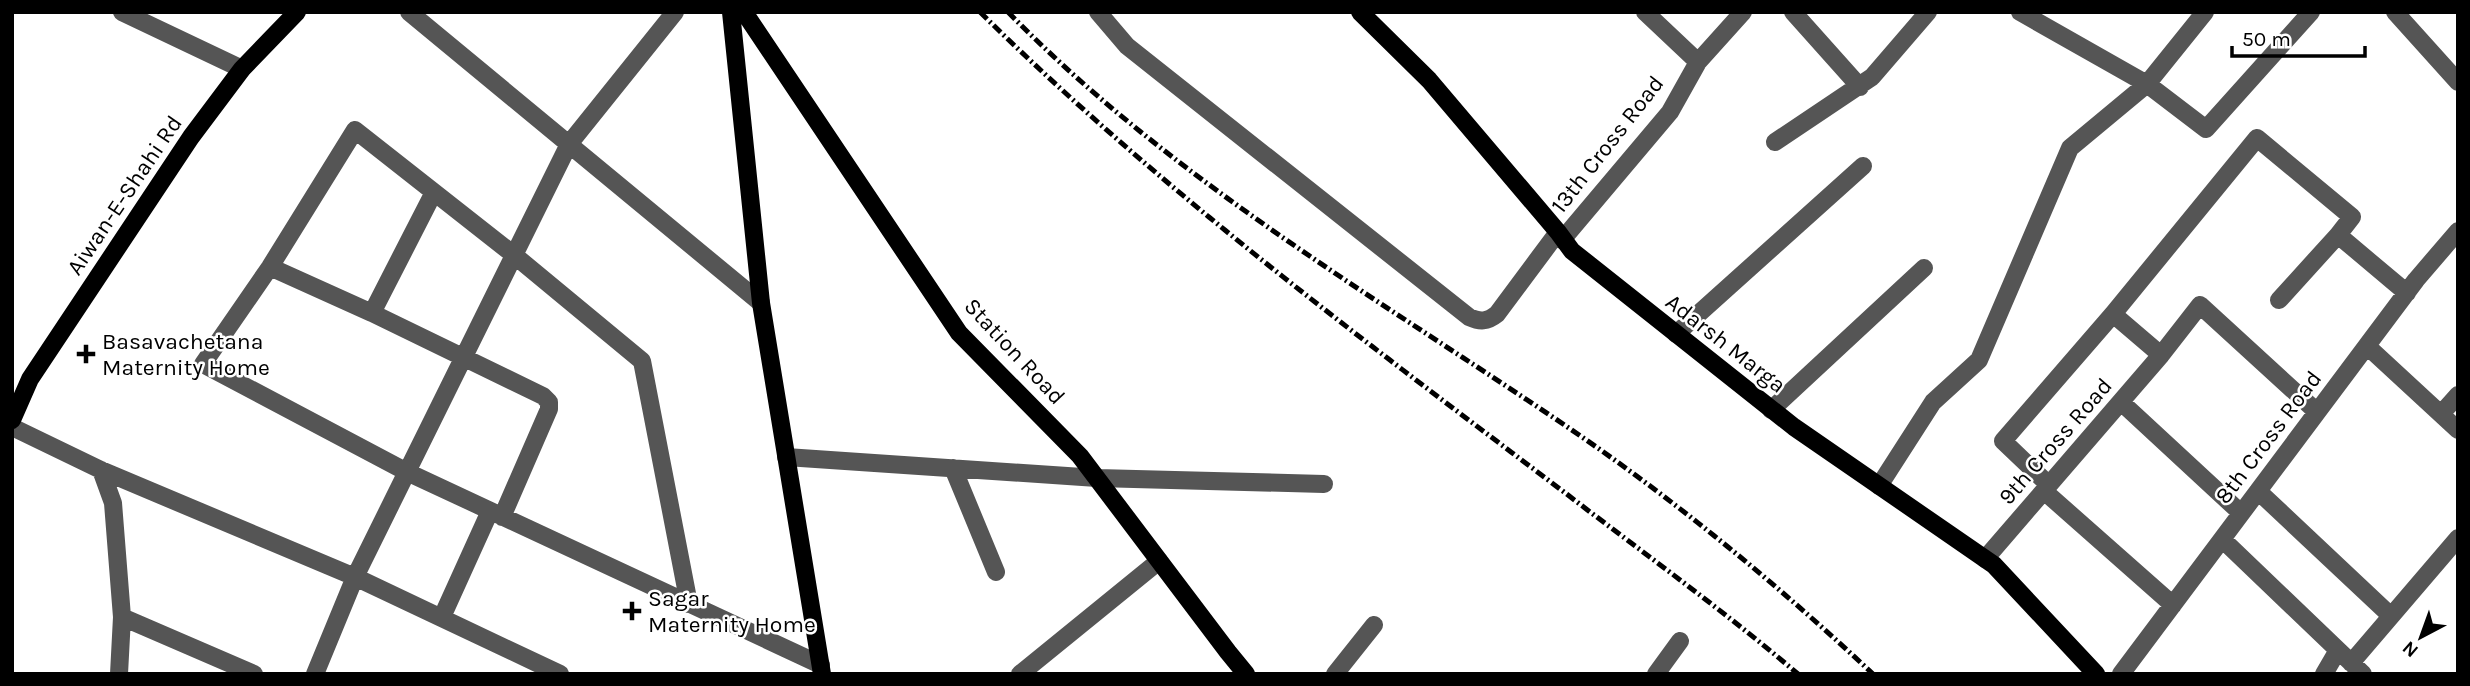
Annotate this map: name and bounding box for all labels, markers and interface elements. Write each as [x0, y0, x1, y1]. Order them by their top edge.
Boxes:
scale bar [2232, 14, 2365, 58]
text: 50 m [2242, 27, 2291, 51]
street label: 13th Cross Road [1545, 70, 1669, 218]
street label: Aiwan-E-Shahi Rd [61, 110, 188, 280]
street label: Adarsh Marga [1660, 288, 1791, 399]
street label: Station Road [959, 293, 1071, 410]
place label: Basavachetana Maternity Home [102, 328, 270, 381]
marker: Basavachetana Maternity Home [76, 344, 96, 364]
street label: 8th Cross Road [2210, 365, 2327, 509]
street label: 9th Cross Road [1993, 373, 2118, 510]
place label: Sagar Maternity Home [648, 585, 816, 638]
marker: Sagar Maternity Home [622, 601, 642, 621]
north arrow [2386, 602, 2456, 672]
text: N [2398, 636, 2423, 662]

